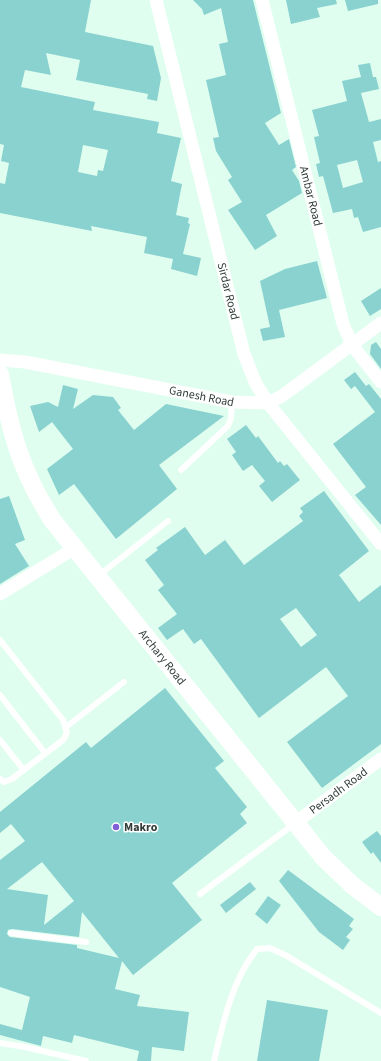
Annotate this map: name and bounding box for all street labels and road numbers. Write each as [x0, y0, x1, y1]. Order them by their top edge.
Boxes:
street label: Ambar Road [295, 164, 327, 228]
street label: Sirdar Road [213, 261, 244, 322]
street label: Ganesh Road [168, 382, 236, 411]
street label: Archary Road [135, 626, 190, 688]
street label: Persadh Road [306, 763, 371, 818]

